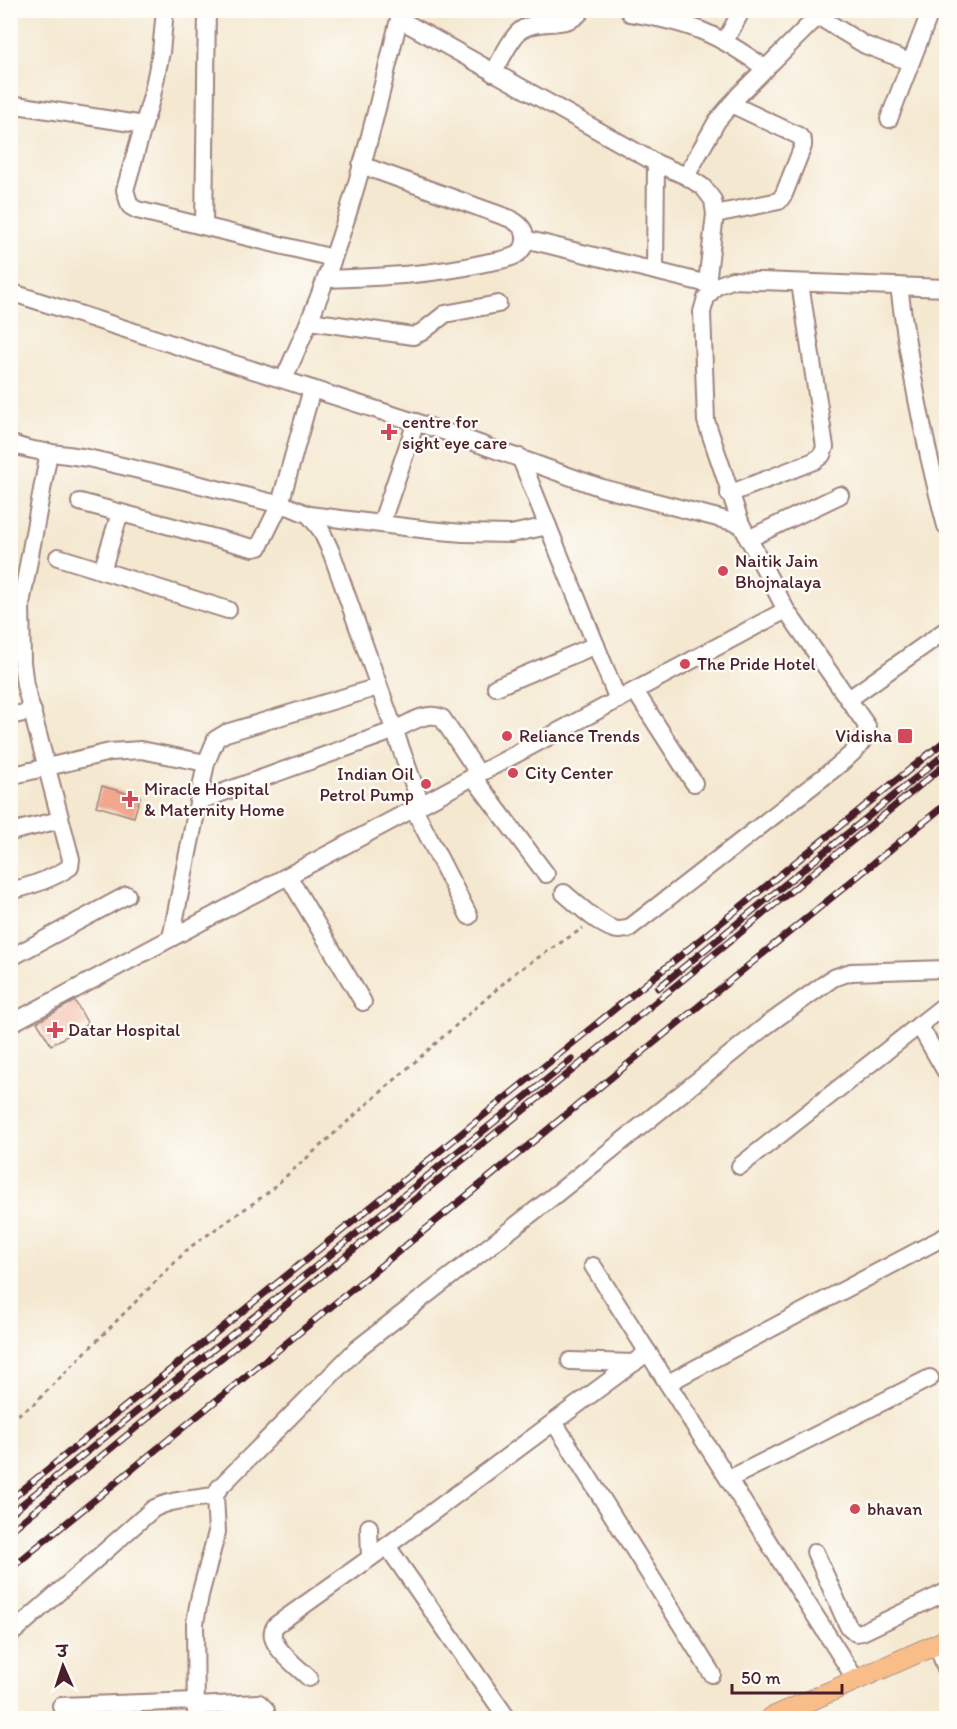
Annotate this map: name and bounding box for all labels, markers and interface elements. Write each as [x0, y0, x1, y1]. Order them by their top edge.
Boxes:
place label: centre for sight eye care [402, 411, 507, 454]
marker: centre for sight eye care [380, 423, 398, 441]
place label: Naitik Jain Bhojnalaya [735, 550, 822, 593]
marker: Naitik Jain Bhojnalaya [716, 564, 730, 578]
place label: The Pride Hotel [697, 653, 816, 675]
marker: The Pride Hotel [678, 657, 692, 671]
place label: Reliance Trends [519, 725, 640, 747]
place label: Vidisha [835, 725, 893, 747]
marker: Vidisha [896, 727, 914, 745]
marker: Reliance Trends [500, 729, 514, 743]
place label: City Center [525, 762, 613, 784]
place label: Indian Oil Petrol Pump [320, 763, 414, 806]
marker: City Center [506, 766, 520, 780]
marker: Indian Oil Petrol Pump [419, 777, 433, 791]
place label: Miracle Hospital & Maternity Home [144, 778, 285, 821]
marker: Miracle Hospital & Maternity Home [121, 790, 139, 808]
place label: Datar Hospital [68, 1019, 180, 1041]
marker: Datar Hospital [46, 1021, 64, 1039]
place label: bhavan [867, 1498, 922, 1520]
marker: bhavan [848, 1502, 862, 1516]
north arrow [33, 1636, 93, 1696]
text: उ [54, 1642, 69, 1661]
scale bar [732, 1657, 842, 1695]
text: 50 m [741, 1667, 781, 1689]

